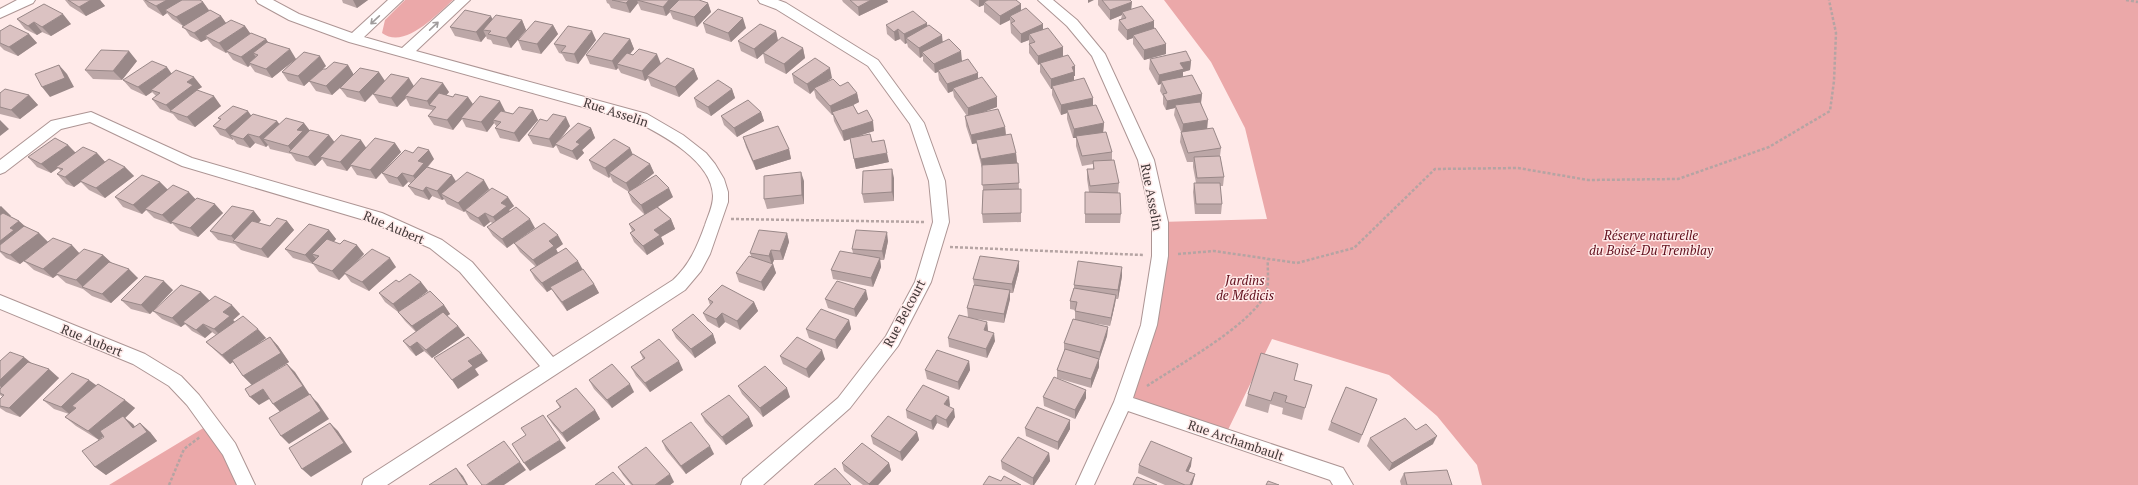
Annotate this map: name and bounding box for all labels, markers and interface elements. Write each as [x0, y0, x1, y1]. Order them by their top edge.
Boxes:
one-way arrow [370, 15, 380, 24]
one-way arrow [429, 22, 439, 31]
street label: Rue Asselin [581, 93, 651, 131]
street label: Rue Asselin [1137, 162, 1167, 232]
street label: Rue Aubert [361, 206, 428, 248]
park label: Réserve naturelle du Boisé-Du Tremblay [1589, 226, 1714, 259]
park label: Jardins de Médicis [1216, 271, 1275, 304]
street label: Rue Belcourt [879, 276, 929, 350]
street label: Rue Aubert [59, 319, 126, 361]
street label: Rue Archambault [1186, 415, 1287, 465]

